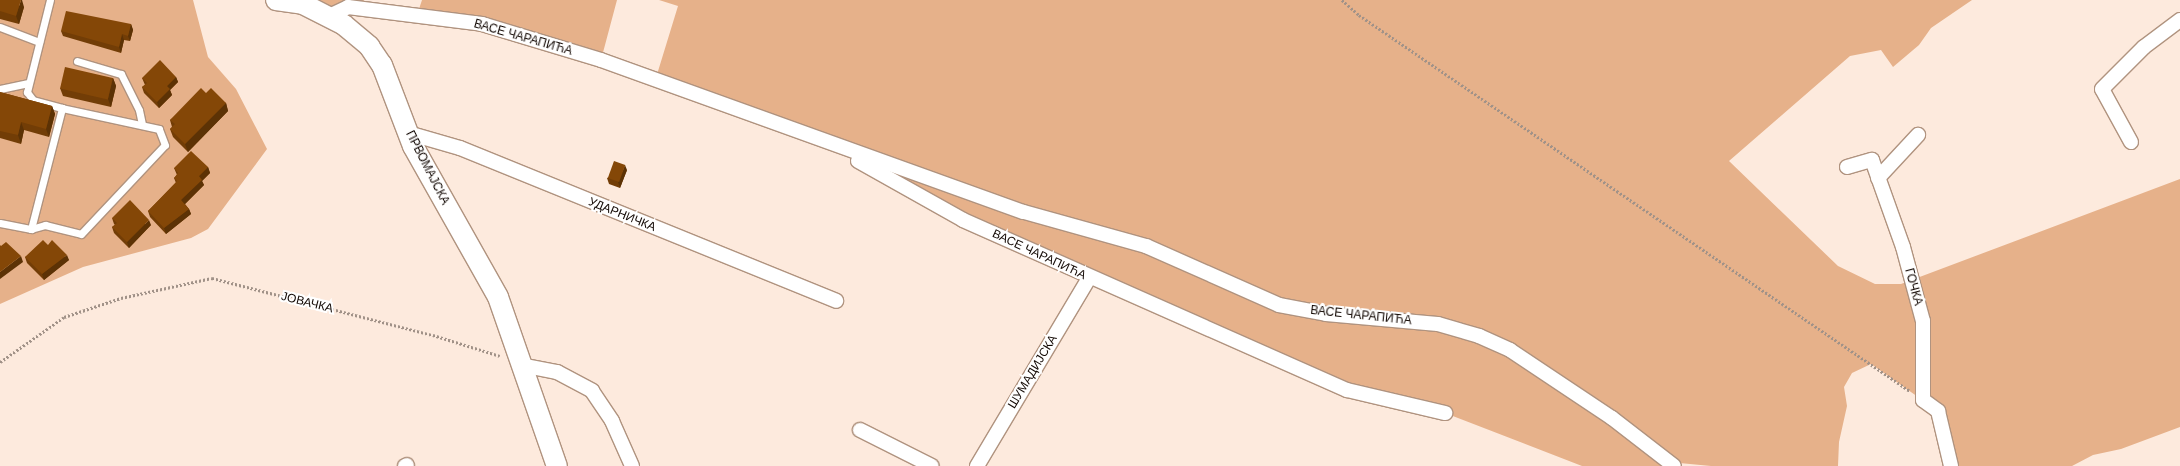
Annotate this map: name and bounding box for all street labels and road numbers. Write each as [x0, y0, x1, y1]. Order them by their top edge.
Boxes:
street label: ВАСЕ ЧАРАПИЋА [472, 17, 574, 59]
street label: ПРВОМАЈСКА [402, 129, 452, 207]
street label: УДАРНИЧКА [586, 195, 658, 235]
street label: ВАСЕ ЧАРАПИЋА [990, 227, 1088, 283]
street label: ГОЧКА [1901, 267, 1925, 307]
street label: ЈОВАЧКА [280, 290, 334, 316]
street label: ВАСЕ ЧАРАПИЋА [1310, 304, 1412, 328]
street label: ШУМАДИЈСКА [1005, 333, 1061, 411]

